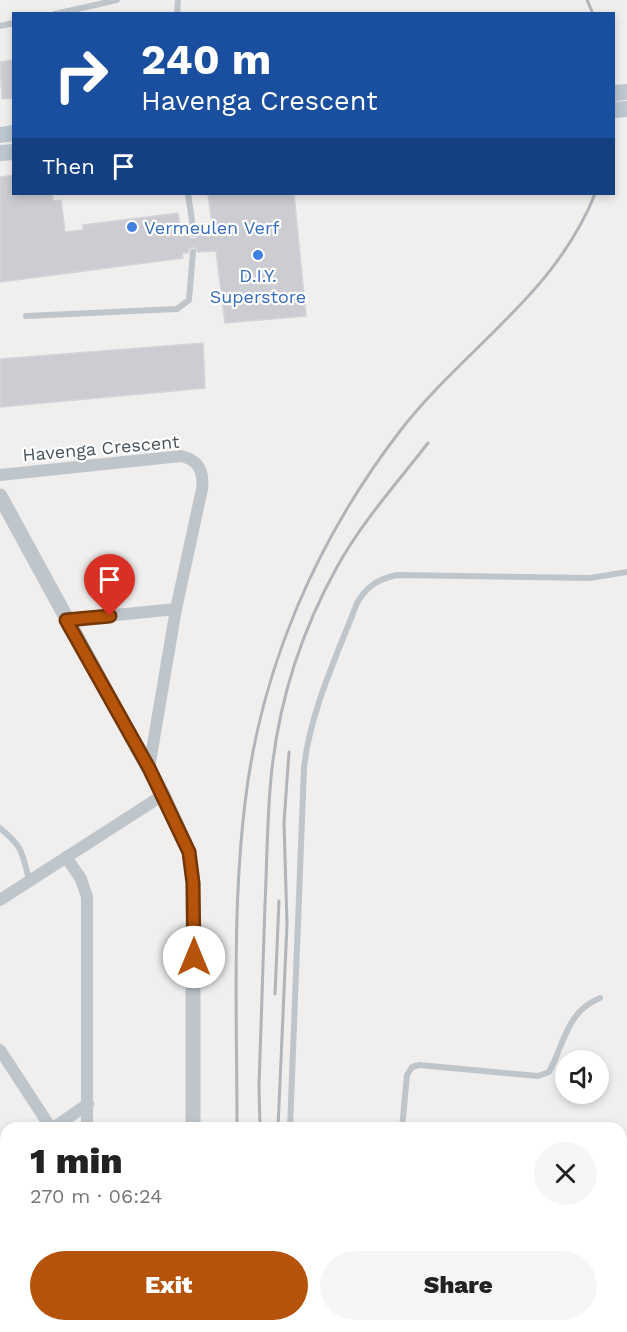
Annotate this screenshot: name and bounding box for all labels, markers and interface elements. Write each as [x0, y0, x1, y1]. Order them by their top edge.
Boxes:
text: 240 m [141, 35, 271, 84]
icon: right [42, 36, 120, 114]
text: Havenga Crescent [141, 85, 378, 117]
icon: arrive [107, 150, 140, 183]
text: Then [42, 154, 95, 179]
place label: Vermeulen Verf [144, 217, 279, 238]
marker: Vermeulen Verf [125, 220, 139, 234]
marker: D.I.Y. Superstore [251, 248, 265, 262]
place label: D.I.Y. Superstore [210, 265, 306, 307]
street label: Havenga Crescent [22, 431, 181, 465]
pin [84, 554, 135, 616]
icon: arrive [93, 563, 126, 596]
position arrow [162, 925, 226, 989]
map controls [555, 1050, 609, 1104]
button: sound [555, 1050, 609, 1104]
text: 1 min [30, 1140, 123, 1182]
button: close [534, 1142, 597, 1205]
text: 270 m · 06:24 [30, 1184, 162, 1208]
button: Exit [30, 1251, 308, 1320]
button: Share [320, 1251, 597, 1320]

